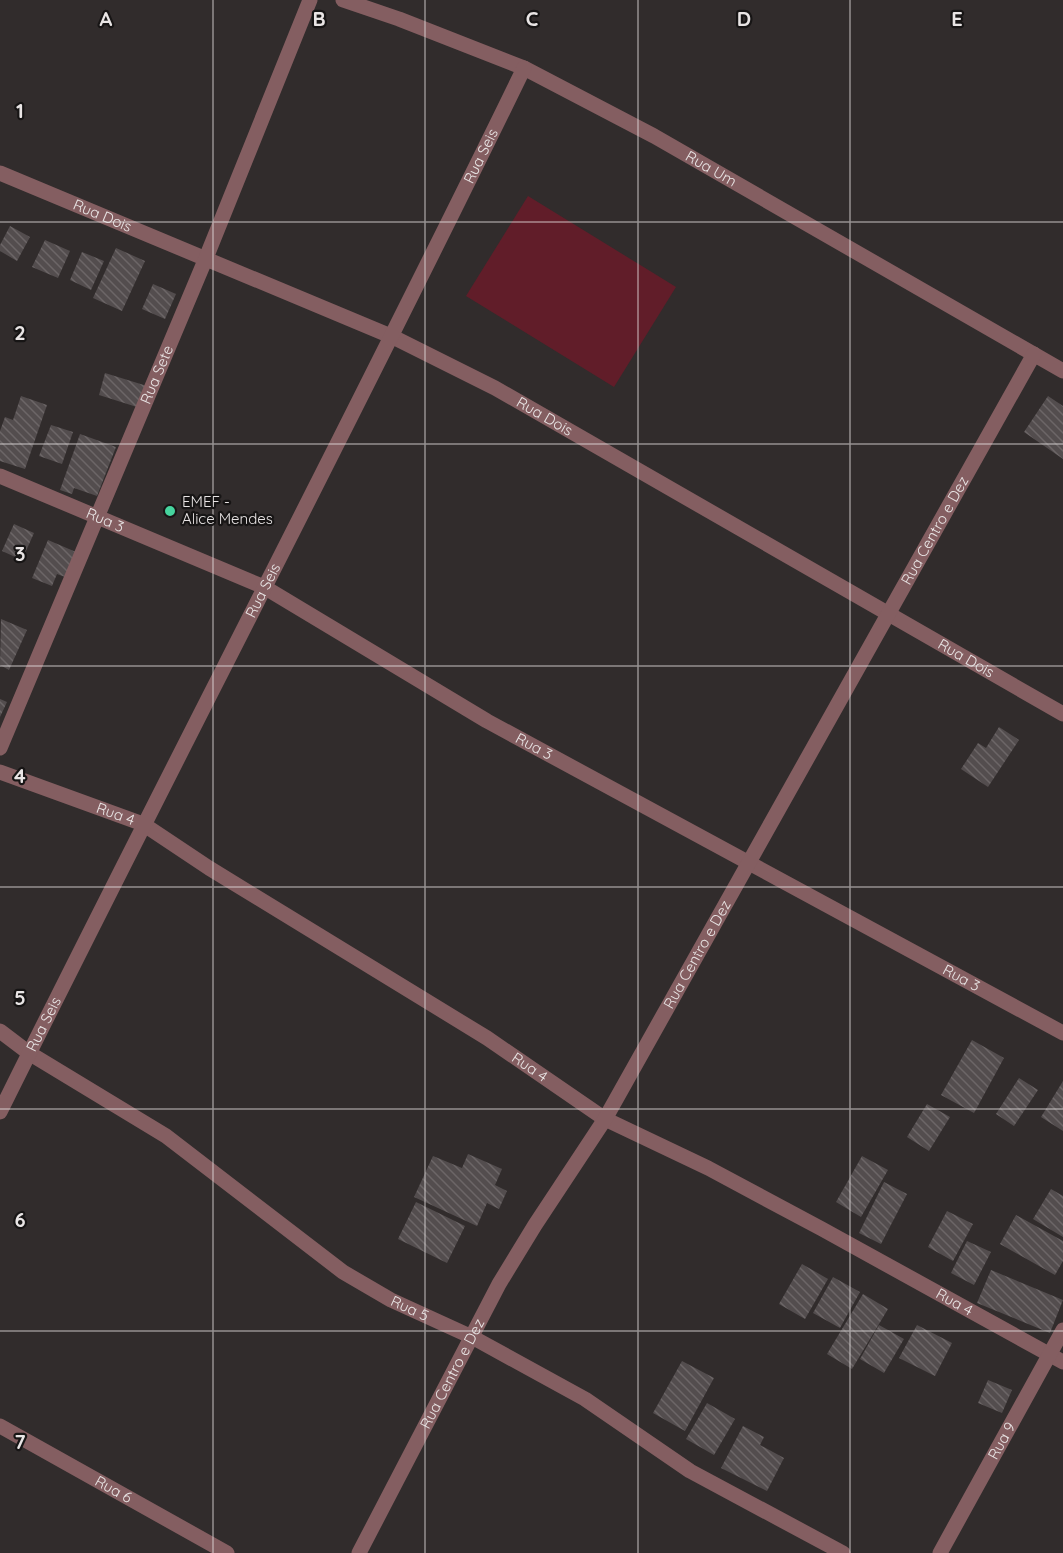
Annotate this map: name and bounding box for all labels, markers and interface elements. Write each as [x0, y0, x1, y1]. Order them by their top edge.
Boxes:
text: A [100, 6, 113, 31]
text: B [312, 6, 326, 31]
text: C [526, 6, 539, 31]
text: D [737, 6, 751, 31]
text: E [951, 6, 963, 31]
text: 1 [16, 98, 24, 123]
street label: Rua Seis [459, 125, 502, 187]
street label: Rua Um [682, 146, 740, 191]
street label: Rua Dois [70, 195, 135, 236]
text: 2 [14, 320, 26, 345]
street label: Rua Sete [136, 342, 177, 407]
street label: Rua Dois [513, 392, 576, 440]
street label: Rua Centro e Dez [897, 473, 973, 588]
place label: EMEF - Alice Mendes [182, 492, 273, 528]
street label: Rua 3 [83, 503, 127, 536]
marker: EMEF - Alice Mendes [163, 504, 177, 518]
text: 3 [15, 541, 25, 566]
street label: Rua Seis [241, 560, 284, 621]
street label: Rua Dois [935, 634, 998, 682]
street label: Rua 3 [512, 728, 556, 764]
text: 4 [14, 763, 26, 788]
street label: Rua 4 [94, 798, 138, 829]
street label: Rua Centro e Dez [659, 897, 735, 1012]
street label: Rua 3 [940, 960, 984, 995]
text: 5 [14, 985, 26, 1010]
street label: Rua Seis [22, 993, 65, 1055]
street label: Rua 4 [508, 1048, 552, 1086]
text: 6 [14, 1207, 26, 1232]
street label: Rua 4 [933, 1284, 977, 1320]
street label: Rua 5 [388, 1291, 432, 1325]
street label: Rua Centro e Dez [415, 1315, 488, 1432]
street label: Rua 9 [983, 1419, 1019, 1463]
text: 7 [15, 1429, 26, 1454]
street label: Rua 6 [92, 1471, 136, 1507]

